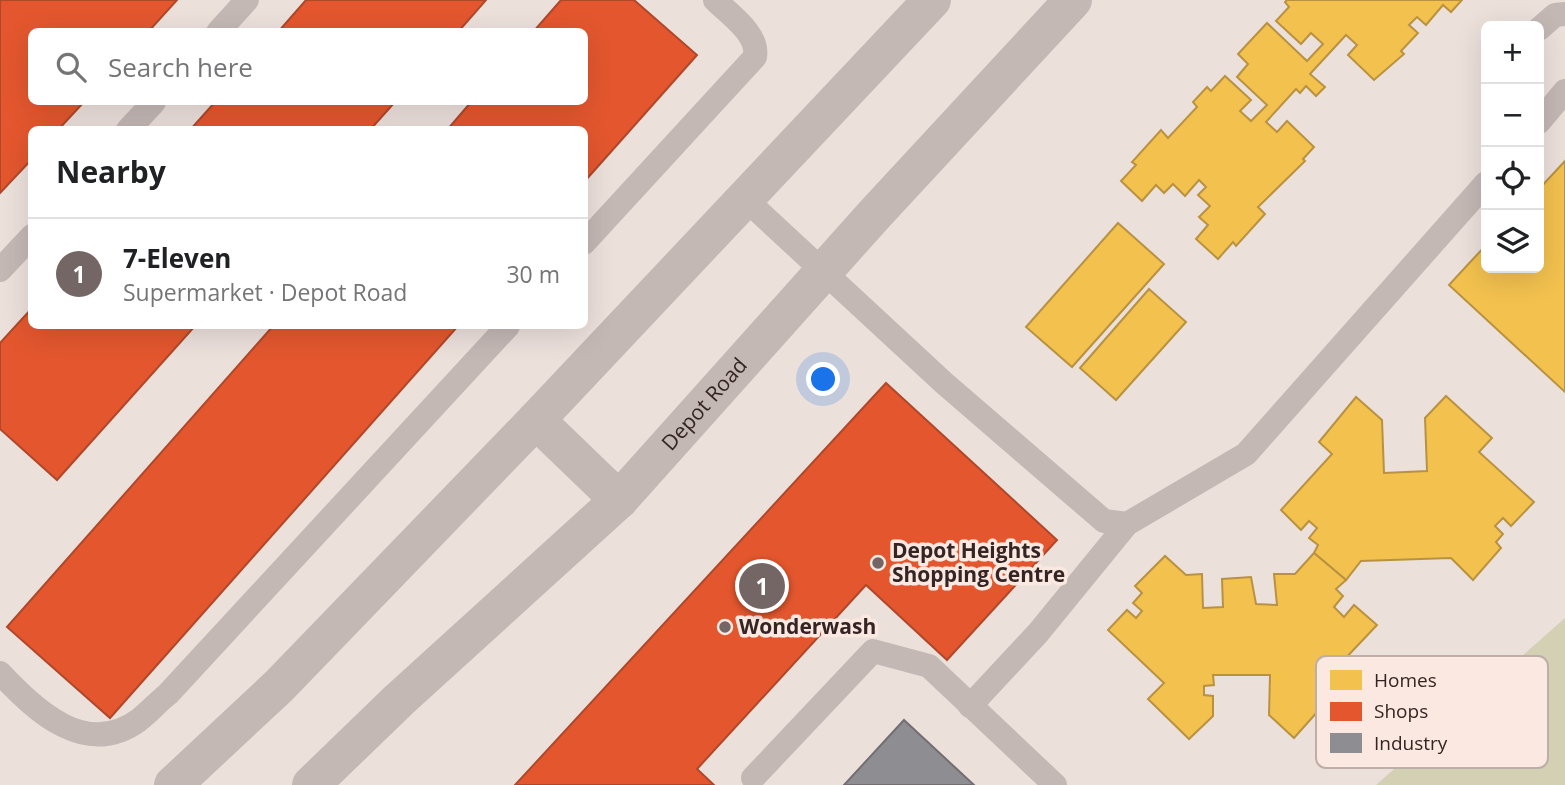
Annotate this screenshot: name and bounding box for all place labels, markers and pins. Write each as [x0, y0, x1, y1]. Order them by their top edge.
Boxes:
place label: Depot Heights Shopping Centre [892, 536, 1065, 588]
marker: Depot Heights Shopping Centre [870, 555, 886, 571]
pin: 1 [739, 560, 785, 612]
place label: Wonderwash [739, 612, 876, 640]
marker: Wonderwash [717, 619, 733, 635]

